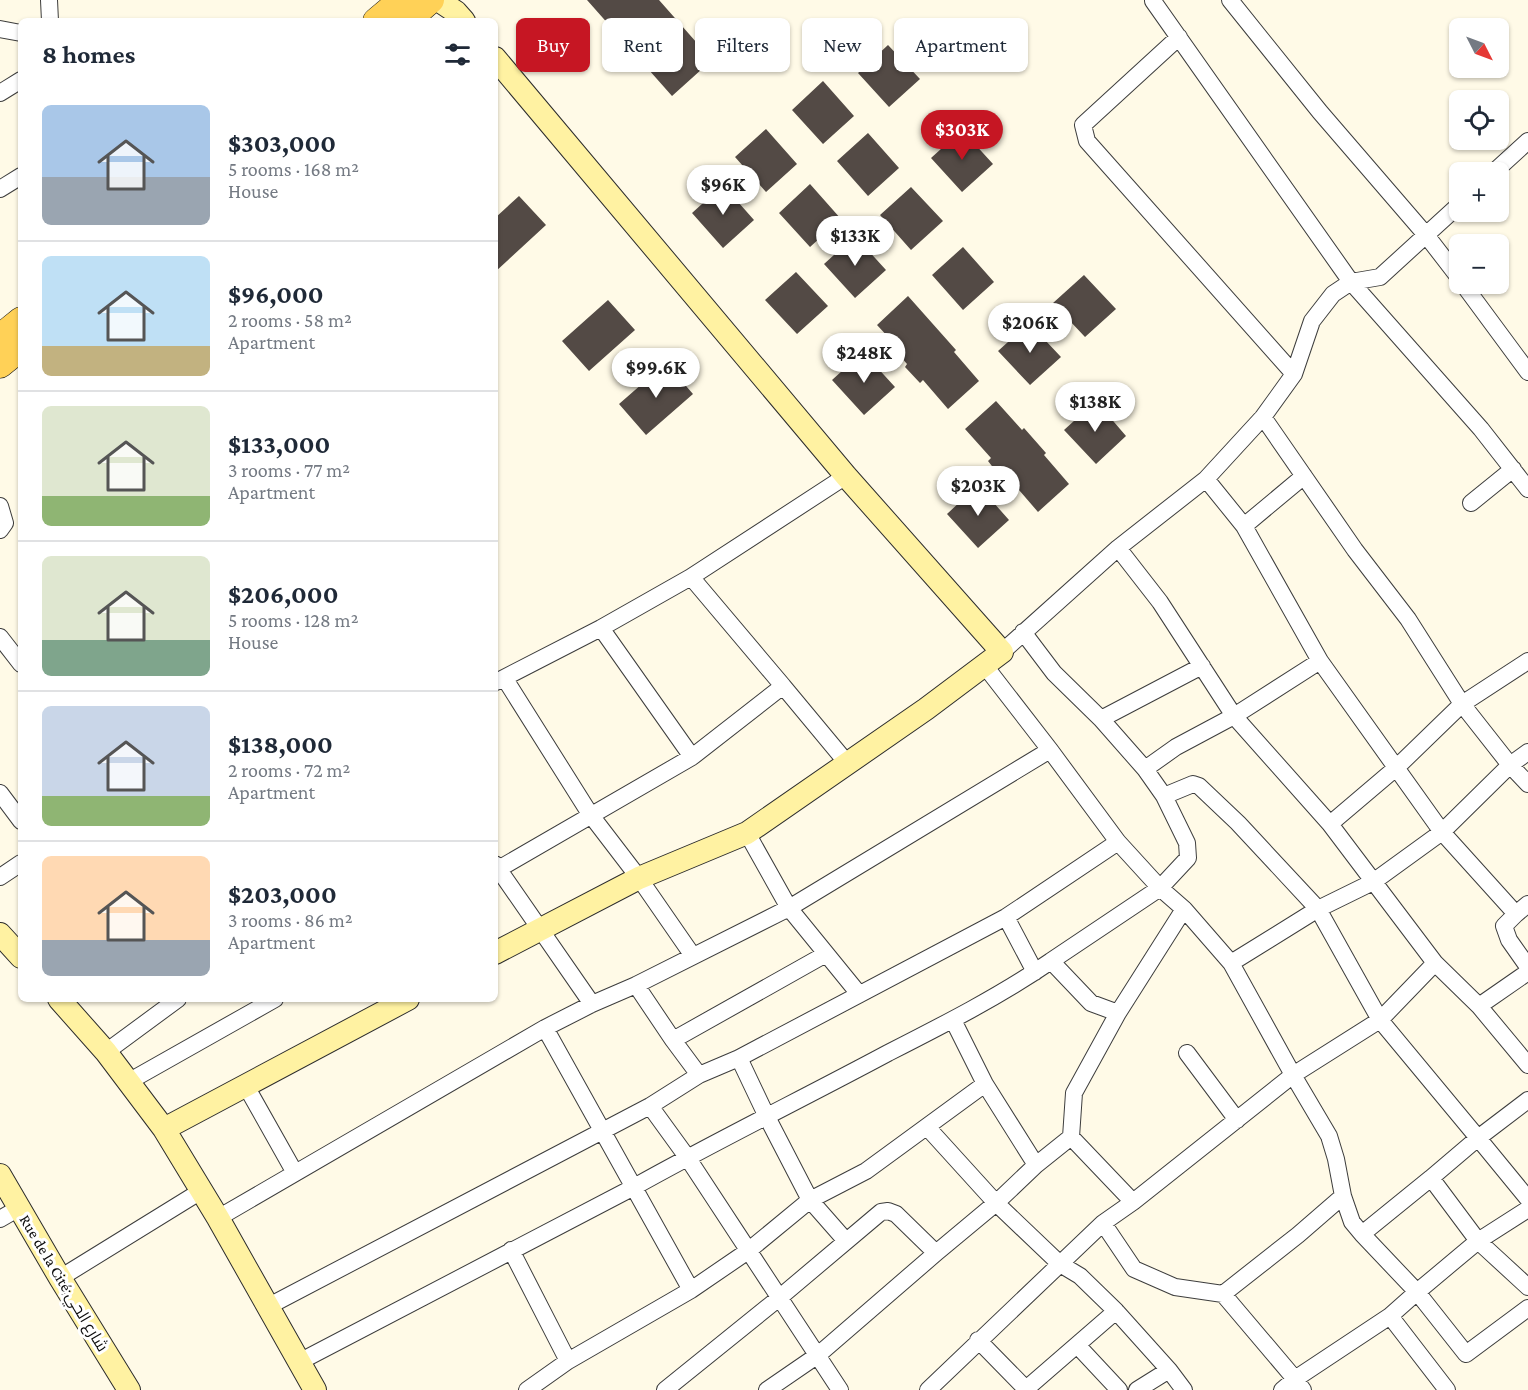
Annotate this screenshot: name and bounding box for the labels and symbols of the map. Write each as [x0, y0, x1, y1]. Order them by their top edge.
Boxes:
north arrow [1449, 18, 1509, 78]
pin: $303K [920, 110, 1004, 161]
pin: $96K [687, 165, 759, 216]
pin: $133K [813, 216, 897, 267]
pin: $206K [988, 303, 1072, 354]
pin: $248K [822, 333, 906, 384]
pin: $99.6K [607, 348, 705, 399]
pin: $138K [1053, 382, 1137, 433]
pin: $203K [936, 466, 1020, 517]
street label: Rue de la Cité;شارع الحي [12, 1212, 112, 1357]

